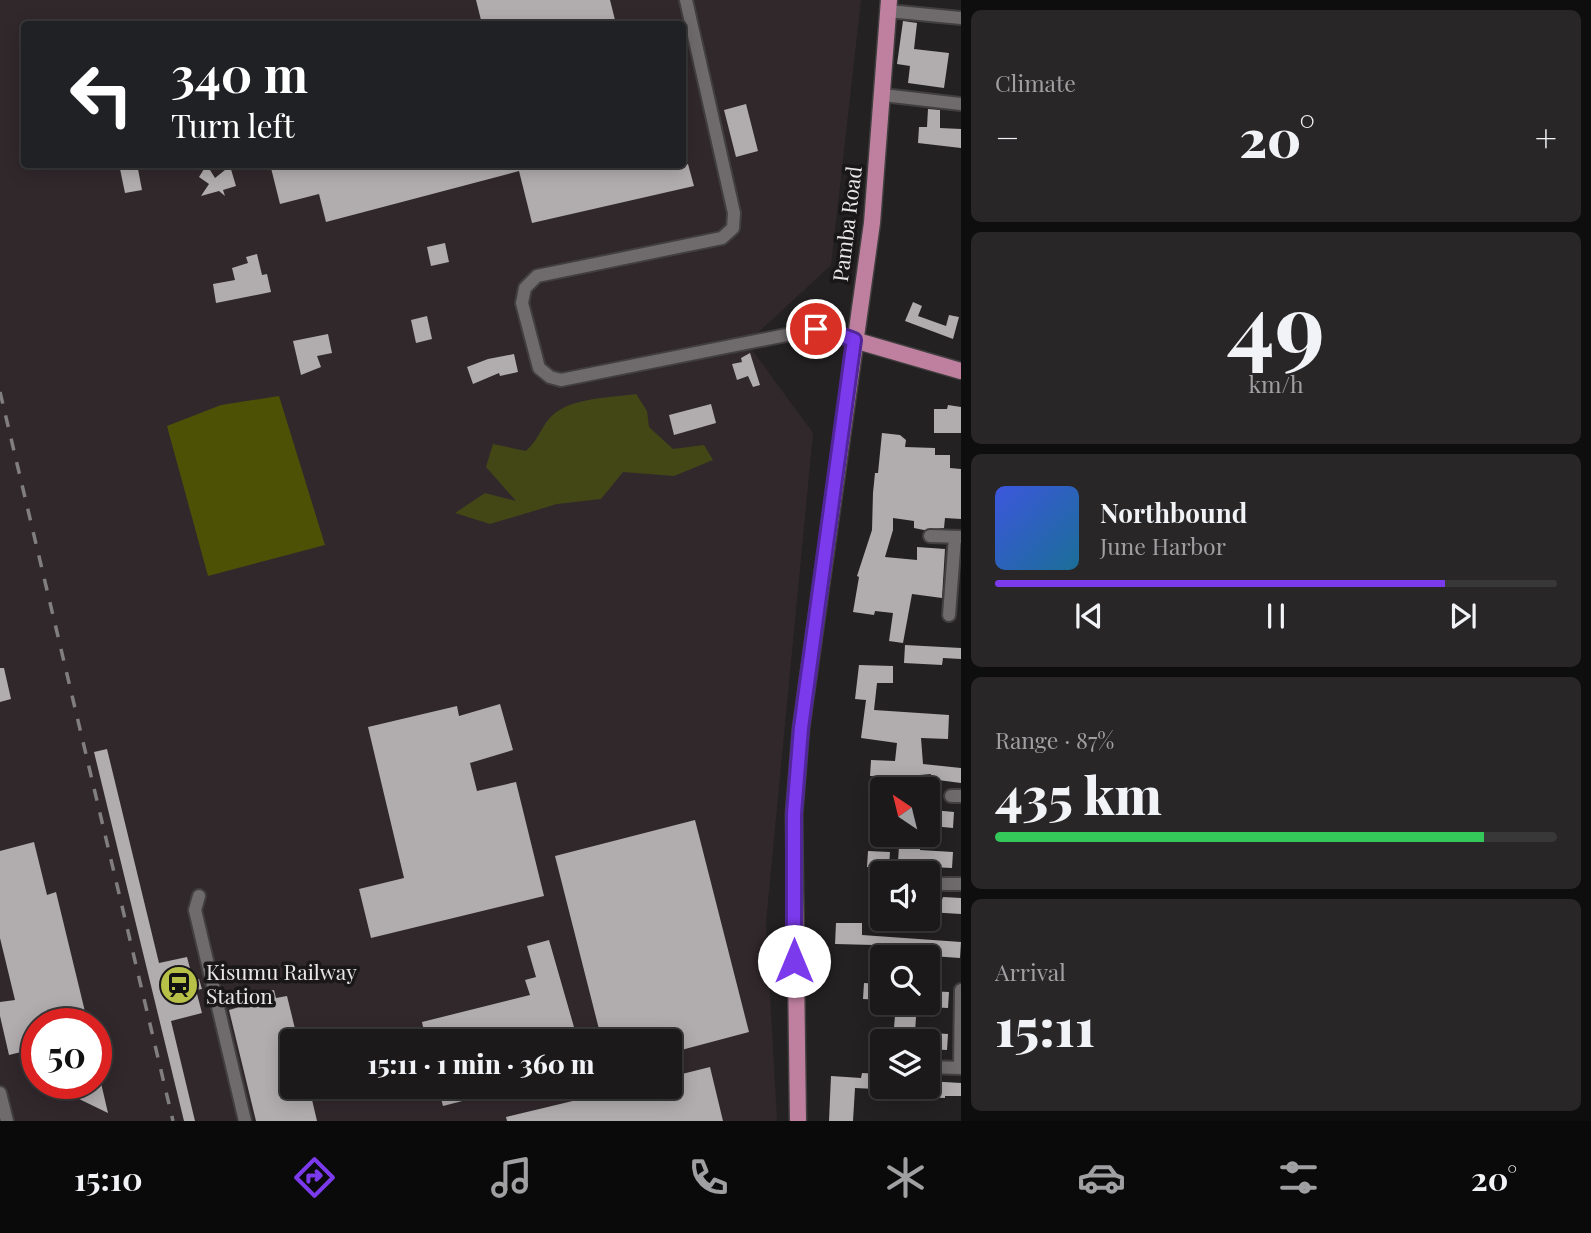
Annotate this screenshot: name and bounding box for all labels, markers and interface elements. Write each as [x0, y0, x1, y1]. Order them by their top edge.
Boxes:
text: 340 m [171, 40, 308, 105]
icon: left [56, 49, 147, 140]
text: Climate [995, 67, 1076, 98]
text: 20° [1239, 102, 1315, 171]
text: Turn left [171, 103, 295, 146]
text: − [995, 111, 1020, 162]
text: + [1535, 111, 1557, 162]
street label: Pamba Road [825, 164, 867, 283]
text: 49 [1227, 262, 1325, 383]
pin [786, 299, 846, 359]
icon: arrive [797, 310, 835, 348]
text: km/h [1248, 368, 1304, 399]
text: Northbound [1100, 495, 1247, 530]
text: June Harbor [1100, 530, 1226, 561]
icon: previous [1070, 597, 1108, 635]
icon: pause [1257, 597, 1295, 635]
icon: next [1444, 597, 1482, 635]
text: Range · 87% [995, 724, 1114, 755]
text: 435 km [995, 759, 1162, 828]
north arrow [870, 777, 940, 847]
map controls [870, 777, 940, 1099]
button: sound [870, 861, 940, 931]
position arrow [757, 924, 831, 998]
button: search [870, 945, 940, 1015]
text: Arrival [995, 956, 1066, 987]
place label: Kisumu Railway Station [206, 957, 357, 1009]
station icon: Kisumu Railway Station [158, 964, 200, 1006]
text: 15:11 [995, 991, 1095, 1060]
speed limit sign: 50 [21, 1008, 112, 1099]
button: layers [870, 1029, 940, 1099]
text: 15:11 · 1 min · 360 m [367, 1046, 595, 1081]
icon: directions [290, 1153, 339, 1202]
icon: music [487, 1153, 536, 1202]
icon: phone [684, 1153, 733, 1202]
icon: climate [881, 1153, 930, 1202]
icon: car [1077, 1153, 1126, 1202]
icon: filters [1274, 1153, 1323, 1202]
text: 15:10 [74, 1156, 143, 1199]
text: 20° [1471, 1156, 1517, 1199]

